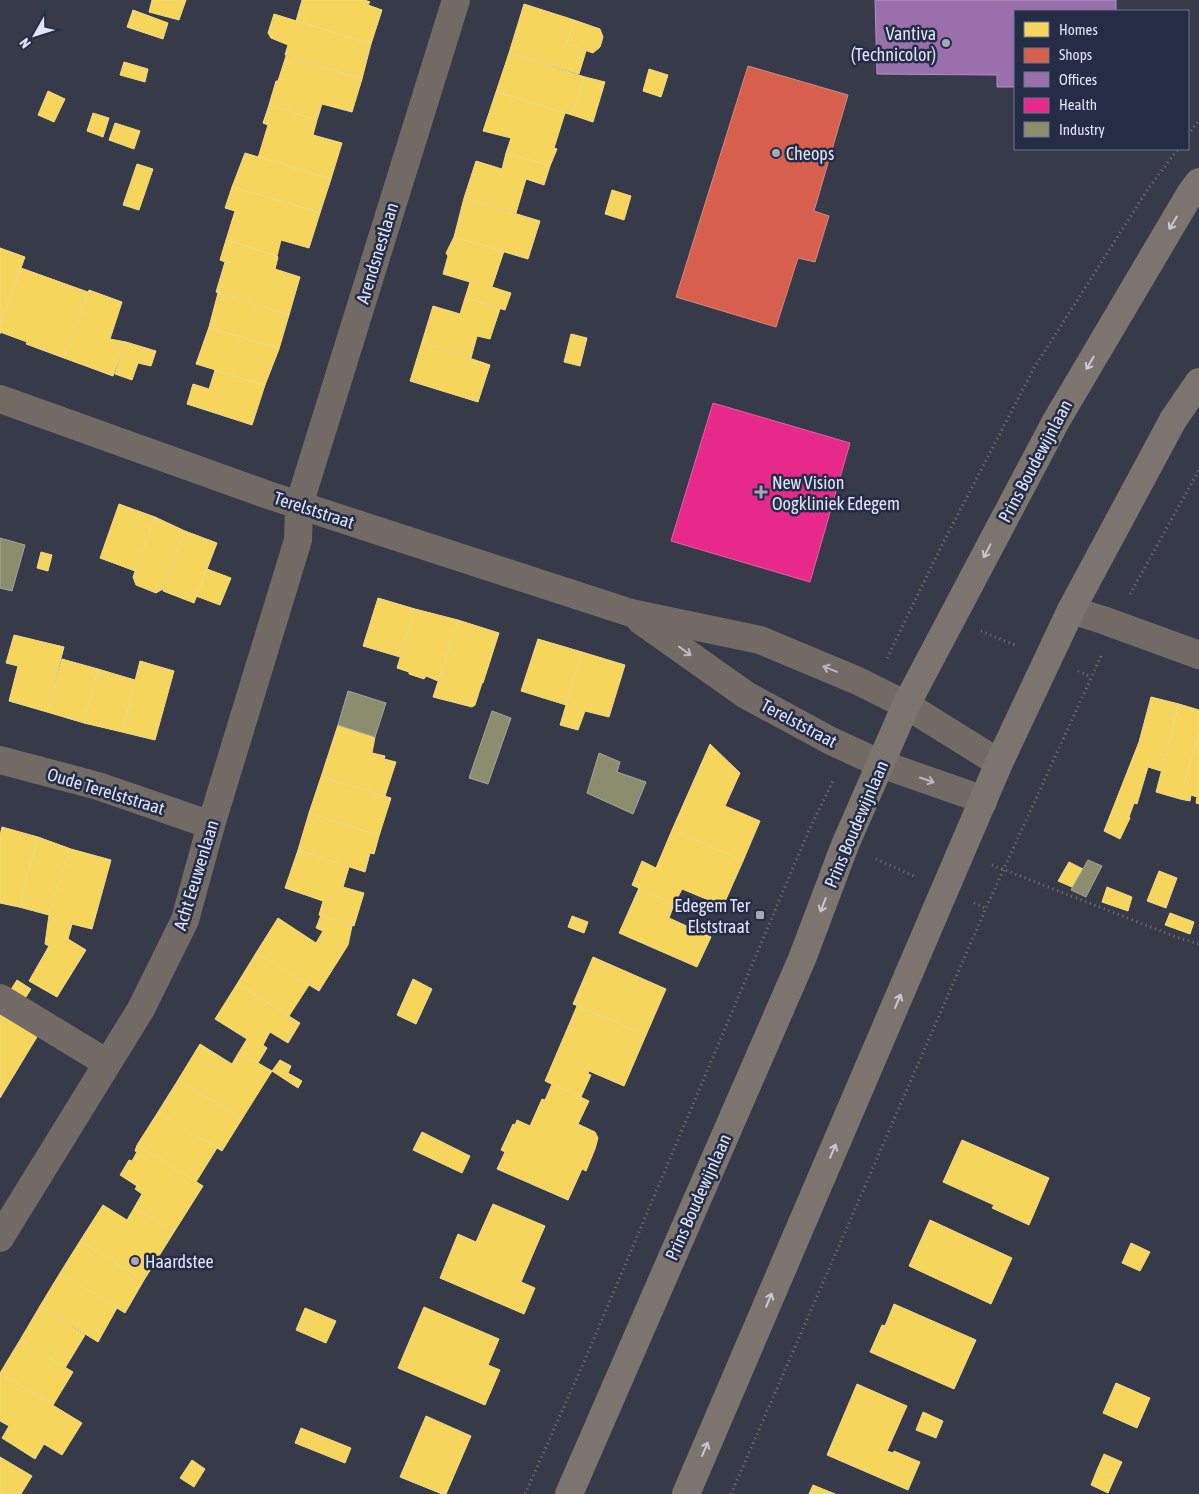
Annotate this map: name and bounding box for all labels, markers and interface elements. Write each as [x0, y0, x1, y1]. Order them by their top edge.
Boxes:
north arrow [10, 10, 60, 60]
legend [1014, 10, 1189, 150]
text: Homes [1059, 21, 1098, 38]
place label: Vantiva (Technicolor) [851, 23, 936, 65]
text: N [16, 35, 34, 51]
marker: Vantiva (Technicolor) [940, 37, 952, 49]
text: Shops [1059, 46, 1092, 63]
text: Offices [1059, 71, 1097, 88]
text: Health [1059, 96, 1097, 113]
text: Industry [1059, 121, 1105, 138]
place label: Cheops [786, 143, 834, 164]
marker: Cheops [770, 147, 782, 159]
street label: Arendsnestlaan [352, 200, 402, 306]
one-way arrow [1167, 215, 1177, 229]
one-way arrow [1085, 355, 1095, 369]
street label: Prins Boudewijnlaan [994, 396, 1076, 526]
place label: New Vision Oogkliniek Edegem [772, 472, 900, 514]
marker: New Vision Oogkliniek Edegem [754, 485, 768, 499]
street label: Terelststraat [271, 487, 357, 533]
one-way arrow [982, 544, 992, 559]
one-way arrow [678, 646, 691, 657]
one-way arrow [823, 664, 838, 673]
street label: Terelststraat [757, 694, 841, 752]
street label: Prins Boudewijnlaan [820, 757, 892, 891]
street label: Oude Terelststraat [45, 763, 167, 819]
one-way arrow [918, 776, 934, 785]
street label: Acht Eeuwenlaan [169, 817, 223, 933]
place label: Edegem Ter Elststraat [674, 895, 751, 937]
one-way arrow [818, 896, 827, 912]
marker: Edegem Ter Elststraat [754, 909, 766, 921]
one-way arrow [893, 994, 903, 1009]
street label: Prins Boudewijnlaan [661, 1131, 735, 1263]
one-way arrow [829, 1144, 839, 1159]
place label: Haardstee [145, 1251, 214, 1272]
marker: Haardstee [129, 1255, 141, 1267]
one-way arrow [765, 1293, 775, 1308]
one-way arrow [701, 1442, 710, 1457]

